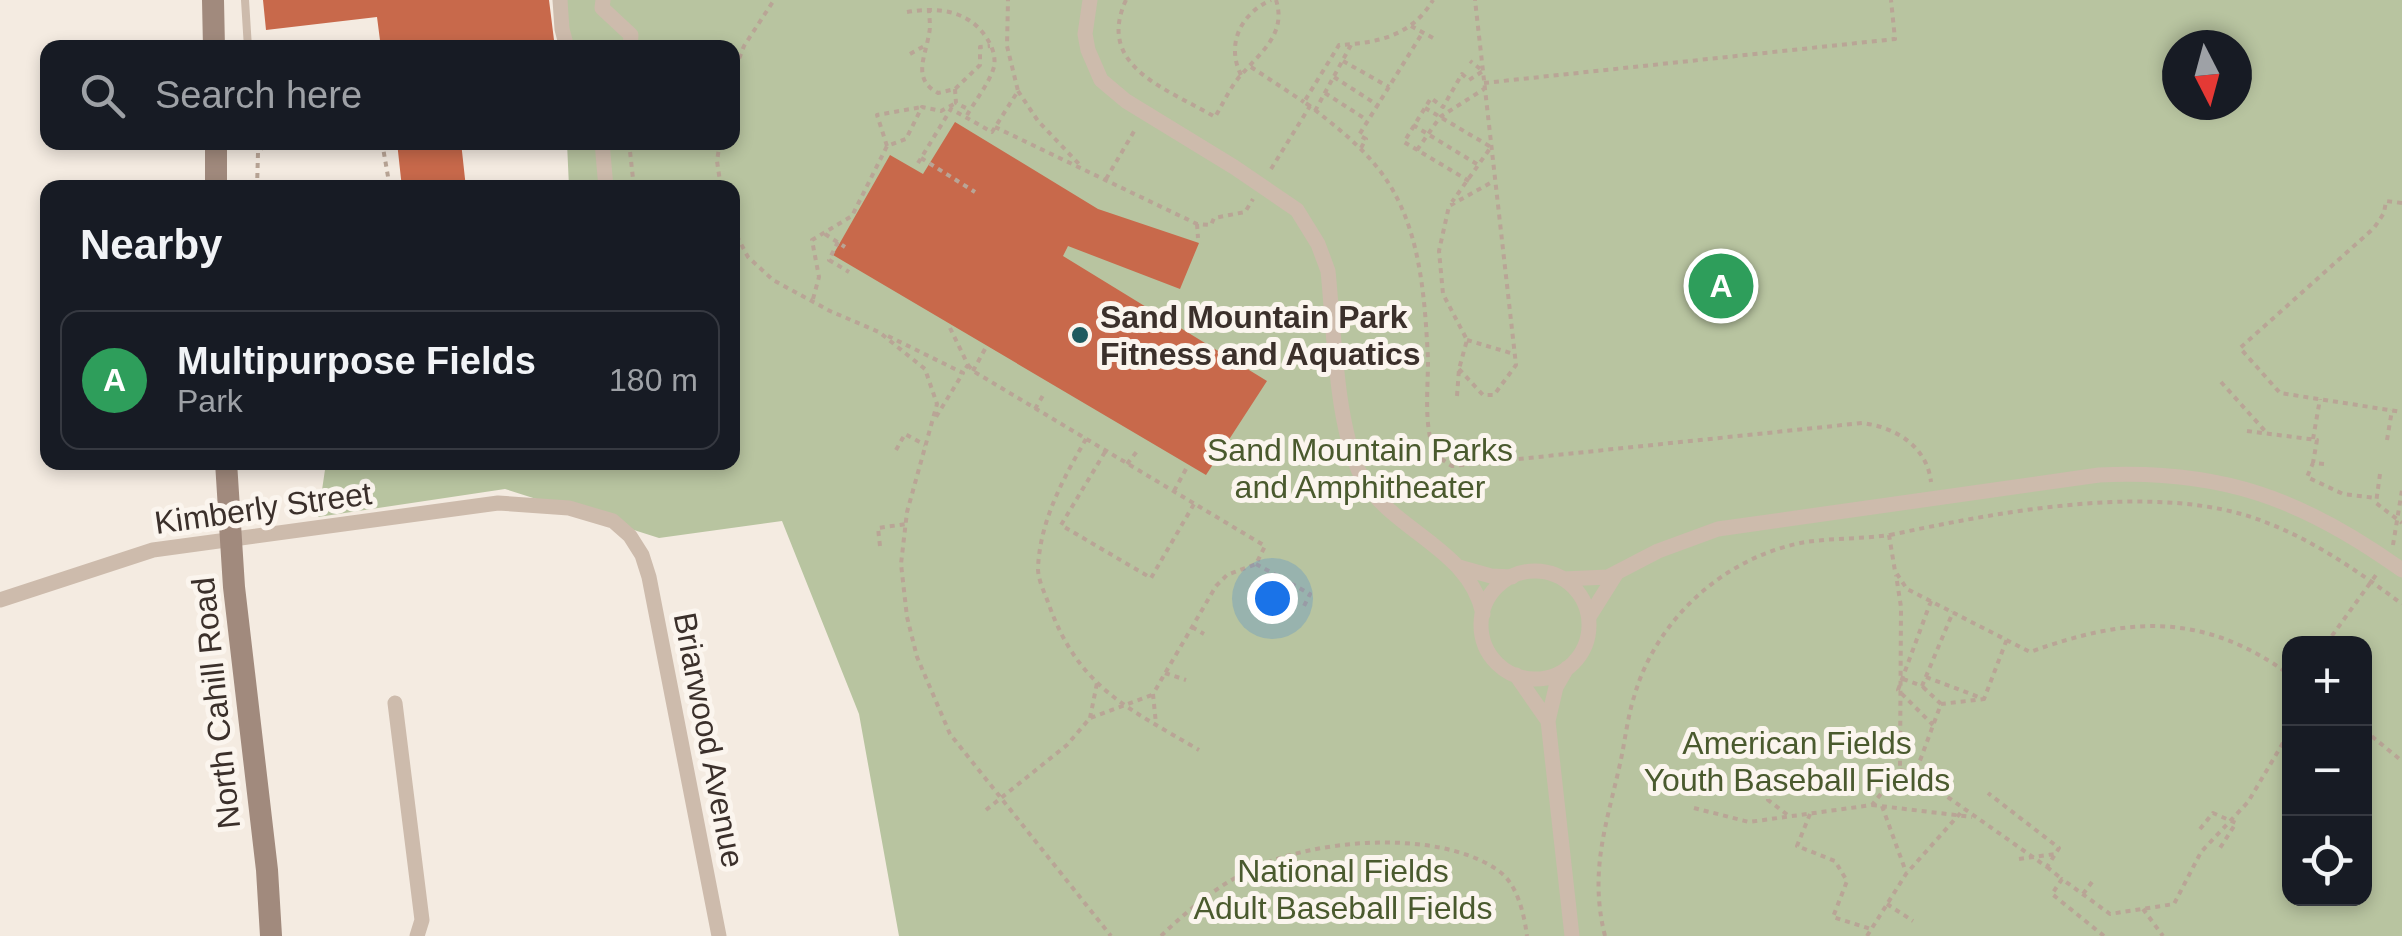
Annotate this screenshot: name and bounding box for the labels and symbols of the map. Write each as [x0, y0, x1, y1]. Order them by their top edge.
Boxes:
north arrow [2162, 30, 2252, 120]
pin: A [1688, 248, 1754, 324]
place label: Sand Mountain Park Fitness and Aquatics [1100, 299, 1421, 372]
marker: Sand Mountain Park Fitness and Aquatics [1069, 324, 1091, 346]
park label: Sand Mountain Parks and Amphitheater [1207, 432, 1513, 505]
street label: Kimberly Street [152, 475, 374, 541]
your location [1247, 573, 1298, 624]
street label: North Cahill Road [185, 576, 247, 830]
street label: Briarwood Avenue [667, 609, 751, 871]
park label: American Fields Youth Baseball Fields [1644, 725, 1950, 798]
park label: National Fields Adult Baseball Fields [1194, 853, 1492, 926]

